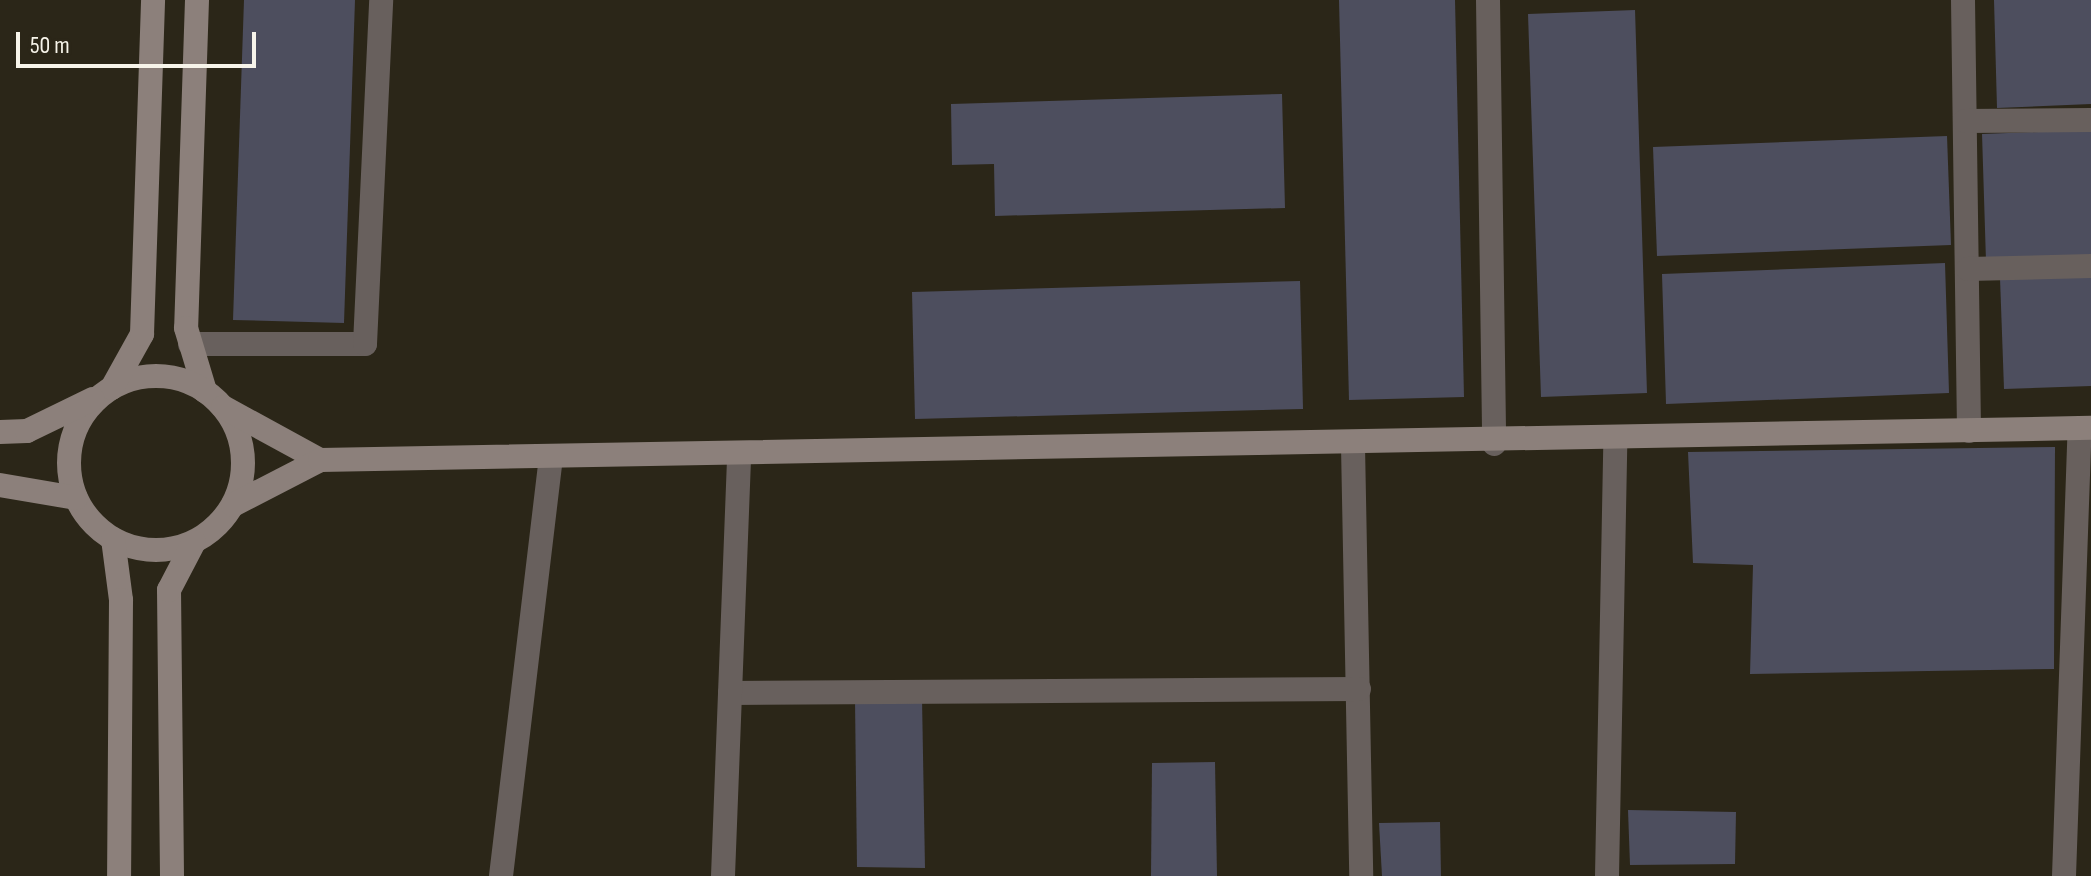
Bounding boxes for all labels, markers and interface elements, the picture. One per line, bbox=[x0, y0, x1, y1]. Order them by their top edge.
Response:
scale bar bbox=[20, 16, 260, 66]
text: 50 m bbox=[30, 31, 70, 60]

